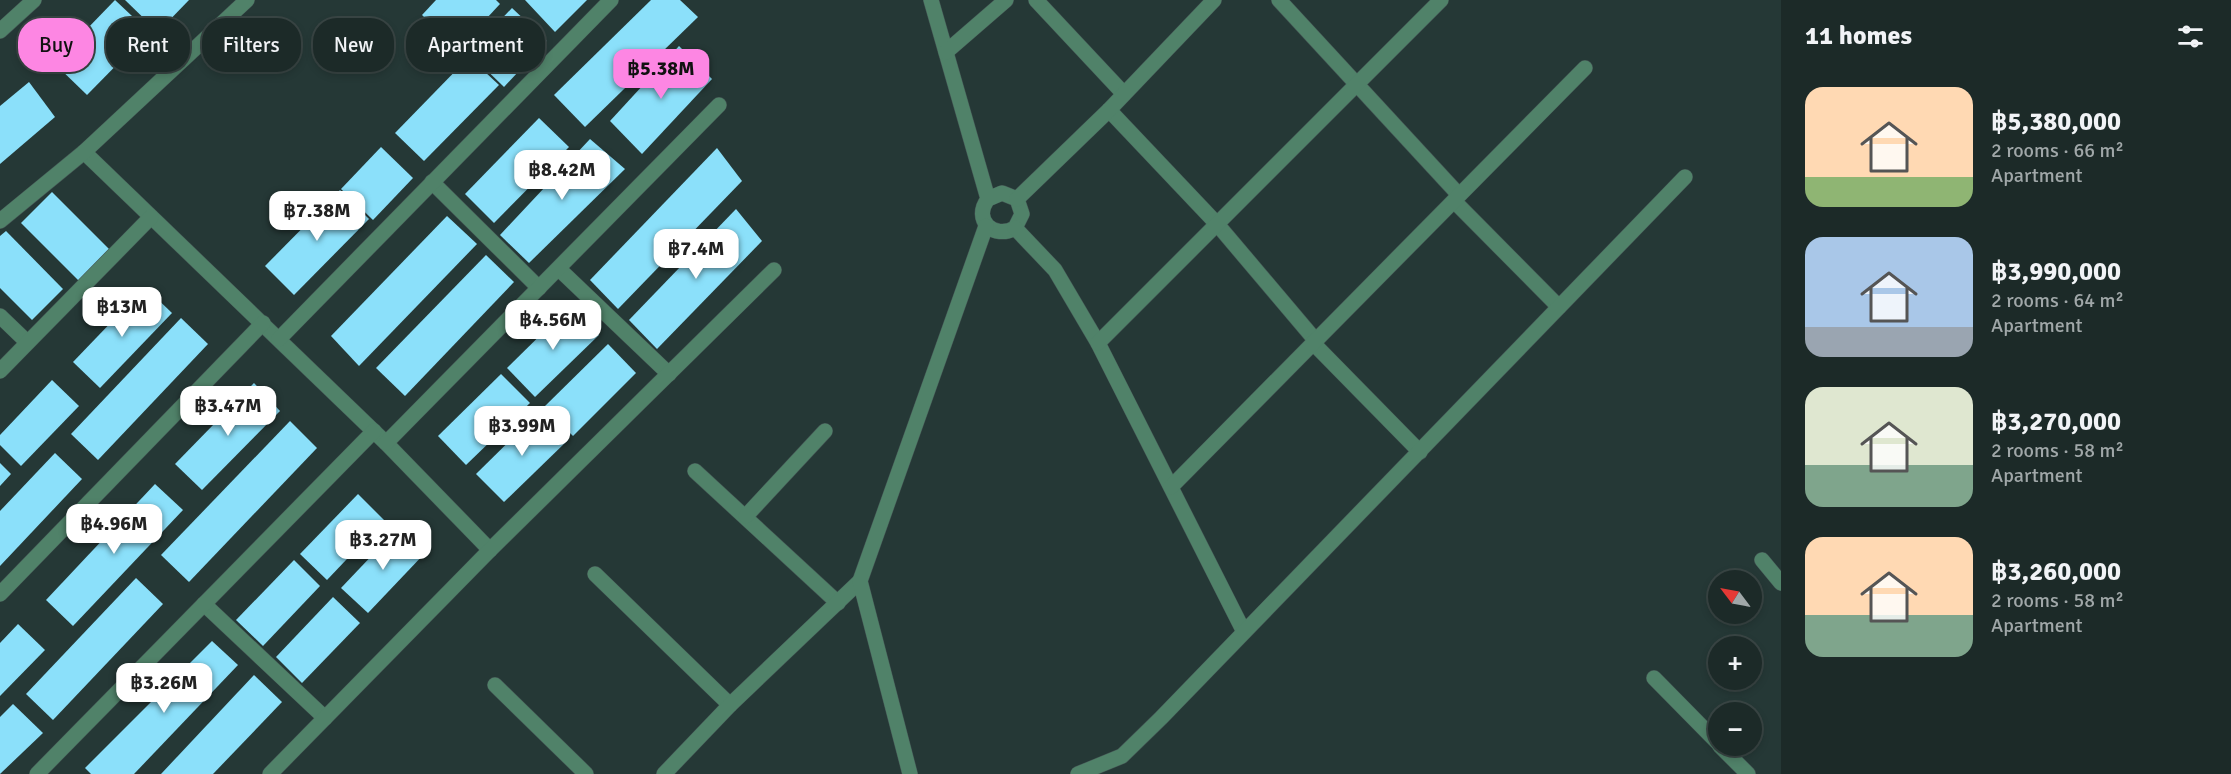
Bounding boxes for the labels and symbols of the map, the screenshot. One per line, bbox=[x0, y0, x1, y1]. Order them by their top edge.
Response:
pin: ฿5.38M bbox=[612, 49, 710, 100]
pin: ฿8.42M bbox=[513, 150, 611, 201]
pin: ฿7.38M bbox=[268, 191, 366, 242]
pin: ฿7.4M bbox=[654, 229, 738, 280]
pin: ฿13M bbox=[86, 287, 158, 338]
pin: ฿4.56M bbox=[504, 300, 602, 351]
pin: ฿3.47M bbox=[179, 386, 277, 437]
pin: ฿3.99M bbox=[473, 406, 571, 457]
pin: ฿4.96M bbox=[65, 504, 163, 555]
pin: ฿3.27M bbox=[334, 520, 432, 571]
north arrow bbox=[1708, 570, 1762, 624]
pin: ฿3.26M bbox=[115, 663, 213, 714]

